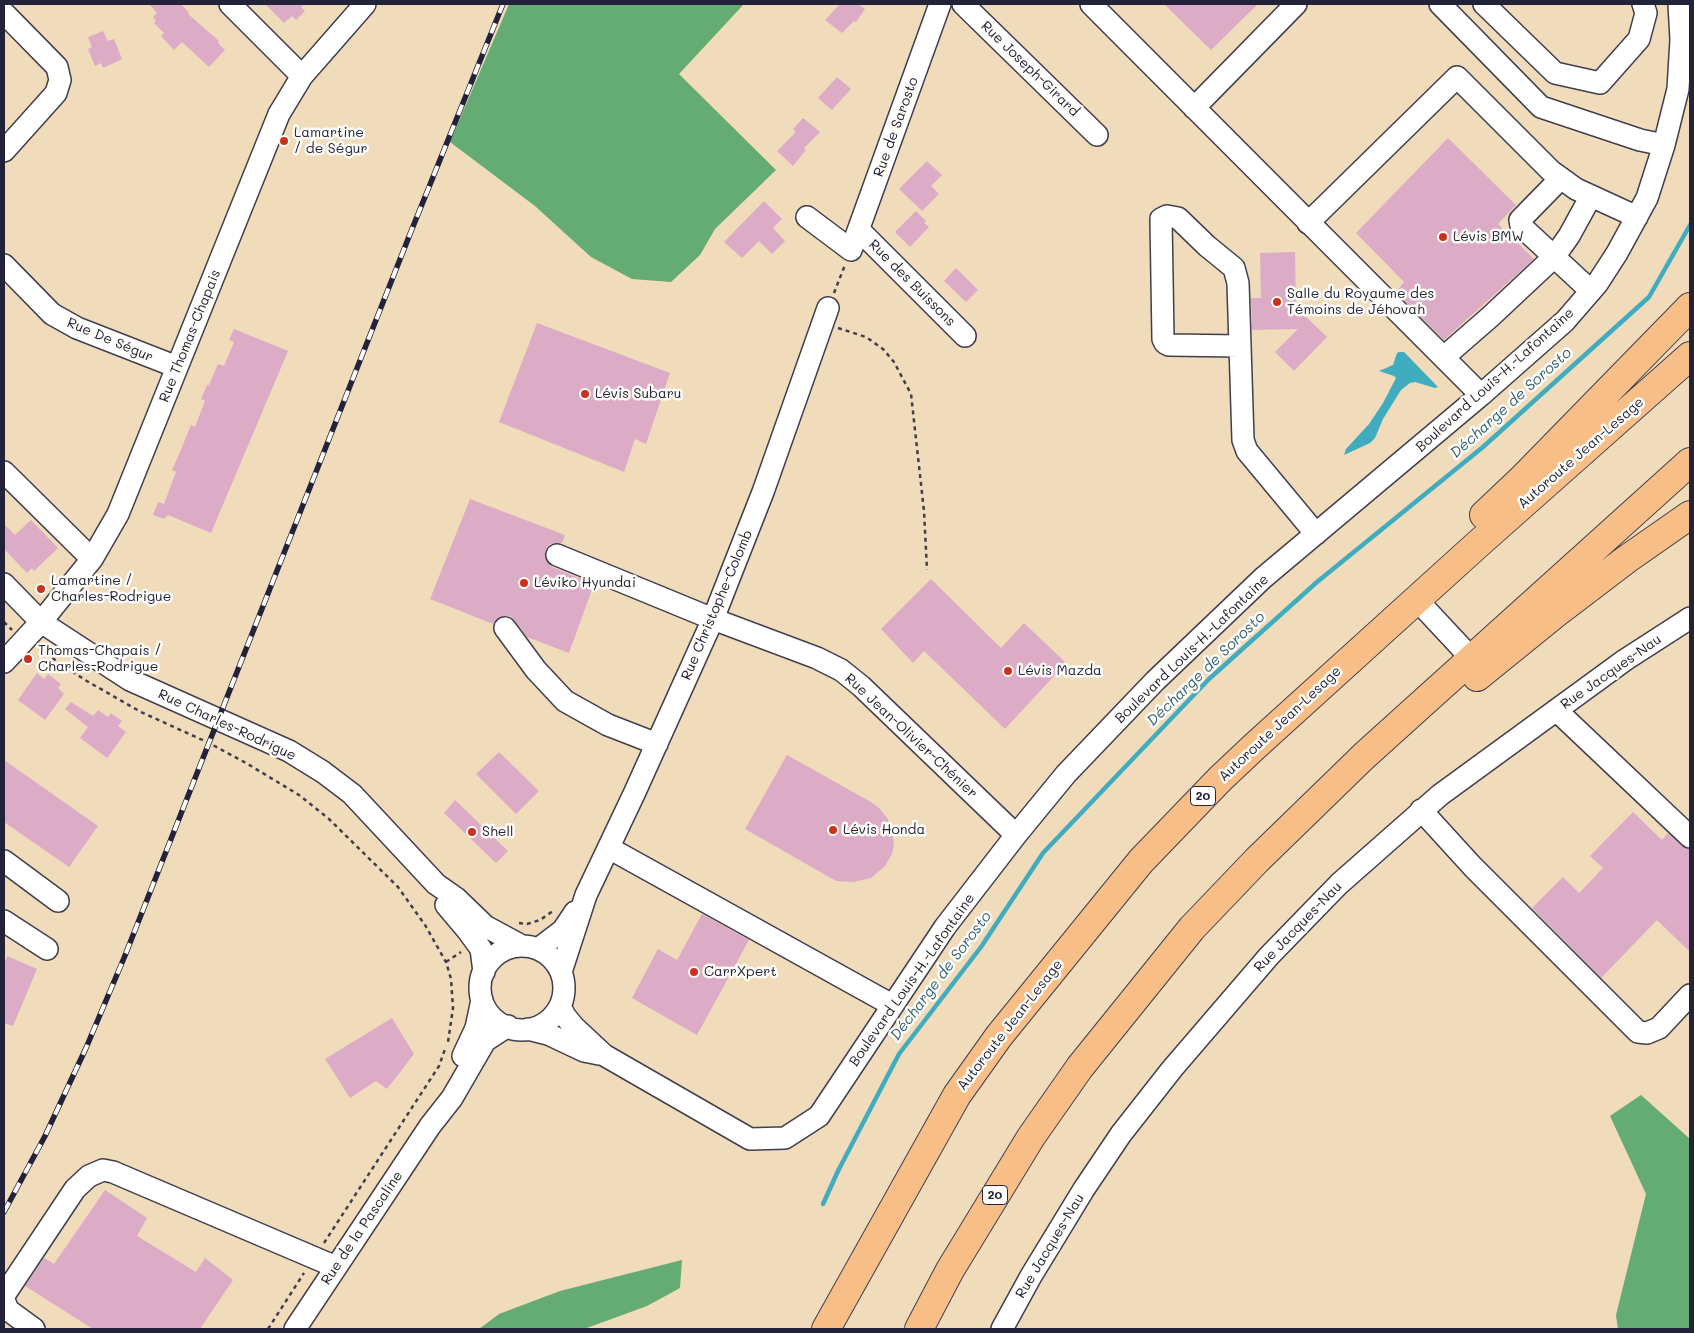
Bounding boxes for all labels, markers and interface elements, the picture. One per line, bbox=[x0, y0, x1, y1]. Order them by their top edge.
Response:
street label: Rue Joseph-Girard bbox=[977, 18, 1083, 120]
street label: Rue de Sarosto bbox=[870, 75, 922, 179]
place label: Lamartine / de Ségur bbox=[294, 125, 367, 158]
marker: Lamartine / de Ségur bbox=[278, 135, 290, 147]
place label: Lévis BMW bbox=[1453, 229, 1524, 245]
marker: Lévis BMW bbox=[1437, 231, 1449, 243]
street label: Rue des Buissons bbox=[865, 236, 959, 330]
street label: Rue Thomas-Chapais bbox=[156, 267, 224, 405]
place label: Salle du Royaume des Témoins de Jéhovah bbox=[1287, 286, 1434, 318]
marker: Salle du Royaume des Témoins de Jéhovah bbox=[1271, 296, 1283, 308]
street label: Boulevard Louis-H.-Lafontaine bbox=[1413, 305, 1577, 455]
street label: Rue De Ségur bbox=[64, 314, 156, 366]
water label: Décharge de Sorosto bbox=[1447, 344, 1575, 462]
place label: Lévis Subaru bbox=[595, 386, 681, 402]
marker: Lévis Subaru bbox=[579, 388, 591, 400]
street label: Autoroute Jean-Lesage bbox=[1515, 394, 1647, 512]
street label: Rue Christophe-Colomb bbox=[678, 527, 756, 683]
street label: Boulevard Louis-H.-Lafontaine bbox=[1112, 571, 1272, 727]
place label: Lamartine / Charles-Rodrigue bbox=[51, 573, 171, 606]
place label: Léviko Hyundai bbox=[534, 575, 636, 591]
marker: Léviko Hyundai bbox=[518, 577, 530, 589]
marker: Lamartine / Charles-Rodrigue bbox=[35, 583, 47, 595]
water label: Décharge de Sorosto bbox=[1143, 608, 1269, 730]
street label: Rue Jacques-Nau bbox=[1557, 631, 1665, 713]
place label: Thomas-Chapais / Charles-Rodrigue bbox=[38, 643, 161, 676]
marker: Thomas-Chapais / Charles-Rodrigue bbox=[22, 653, 34, 665]
place label: Lévis Mazda bbox=[1018, 663, 1102, 679]
street label: Autoroute Jean-Lesage bbox=[1215, 663, 1345, 785]
marker: Lévis Mazda bbox=[1002, 665, 1014, 677]
street label: Rue Jean-Olivier-Chénier bbox=[841, 670, 981, 802]
street label: Rue Charles-Rodrigue bbox=[155, 686, 299, 764]
road number: 20 bbox=[1190, 786, 1216, 806]
place label: Lévis Honda bbox=[843, 822, 925, 838]
place label: Shell bbox=[482, 824, 513, 840]
marker: Lévis Honda bbox=[827, 824, 839, 836]
marker: Shell bbox=[466, 826, 478, 838]
street label: Rue Jacques-Nau bbox=[1251, 878, 1345, 976]
street label: Boulevard Louis-H.-Lafontaine bbox=[846, 890, 978, 1070]
water label: Décharge de Sorosto bbox=[887, 908, 995, 1044]
street label: Autoroute Jean-Lesage bbox=[954, 956, 1066, 1094]
place label: CarrXpert bbox=[704, 964, 777, 980]
marker: CarrXpert bbox=[688, 966, 700, 978]
street label: Rue de la Pascaline bbox=[318, 1168, 406, 1288]
road number: 20 bbox=[982, 1186, 1008, 1204]
street label: Rue Jacques-Nau bbox=[1012, 1191, 1088, 1301]

